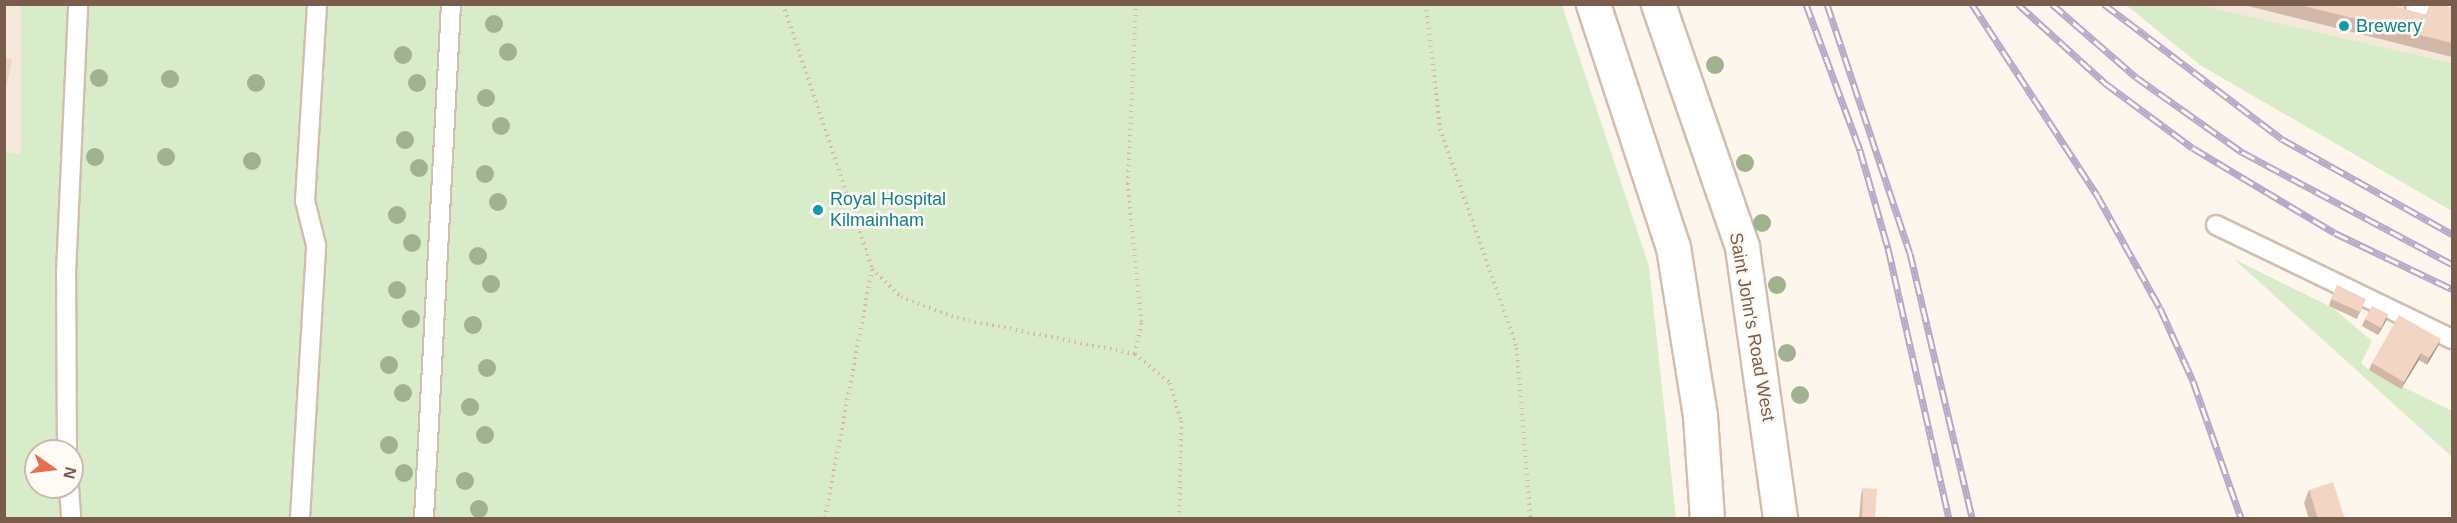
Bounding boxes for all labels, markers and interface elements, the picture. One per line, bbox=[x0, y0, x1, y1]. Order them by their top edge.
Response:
place label: Brewery bbox=[2356, 15, 2422, 37]
marker: Brewery bbox=[2337, 19, 2351, 33]
place label: Royal Hospital Kilmainham bbox=[830, 189, 946, 232]
marker: Royal Hospital Kilmainham bbox=[811, 203, 825, 217]
street label: Saint John's Road West bbox=[1725, 231, 1779, 423]
north arrow bbox=[24, 439, 84, 499]
text: N bbox=[60, 465, 80, 481]

